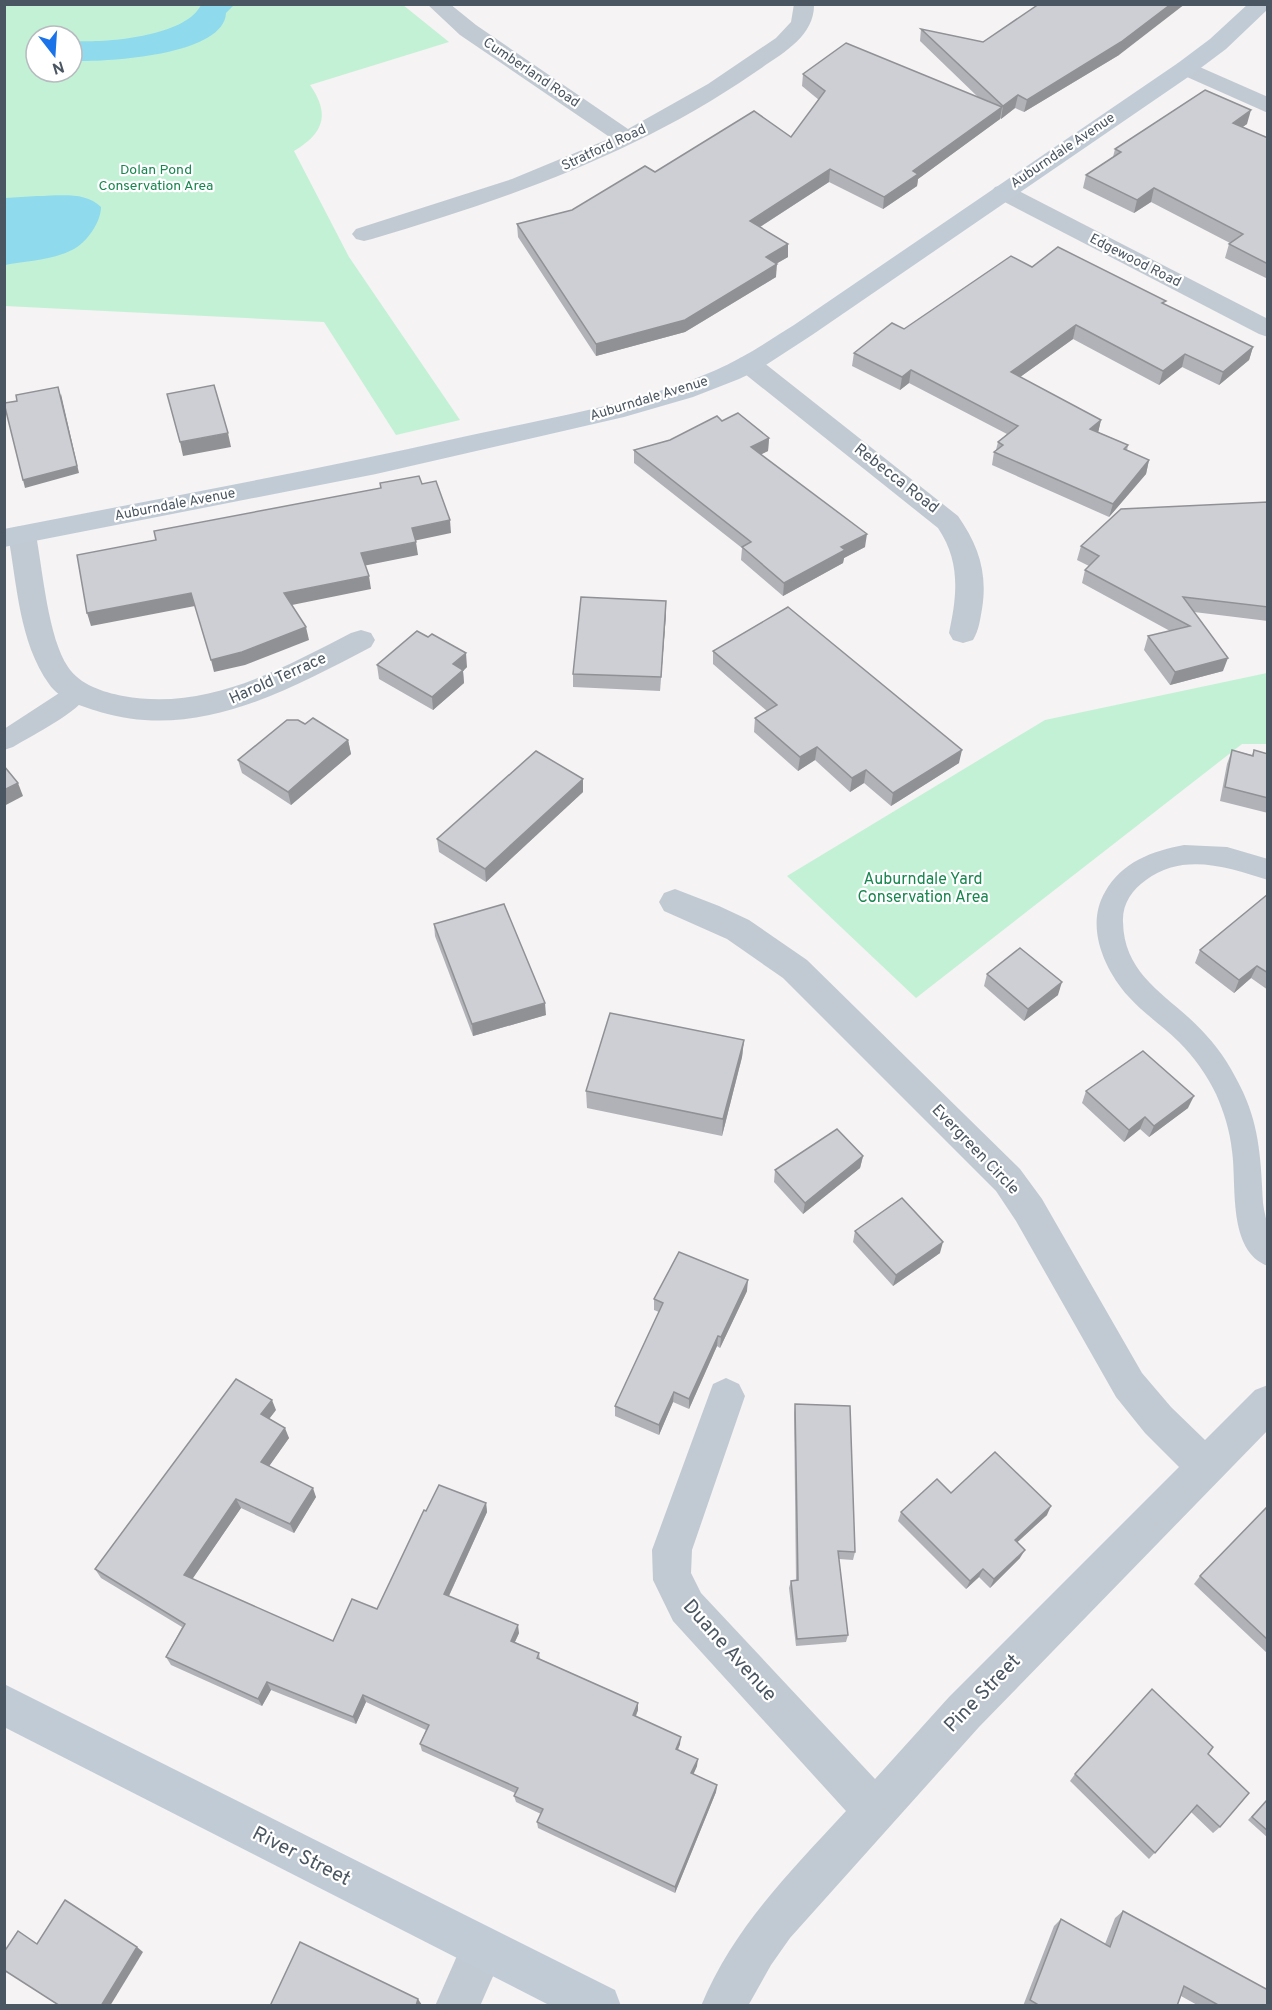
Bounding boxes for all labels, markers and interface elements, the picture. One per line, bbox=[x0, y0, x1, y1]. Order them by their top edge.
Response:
north arrow bbox=[24, 24, 84, 84]
street label: Cumberland Road bbox=[479, 34, 583, 112]
text: N bbox=[49, 55, 66, 78]
street label: Auburndale Avenue bbox=[1007, 110, 1119, 192]
street label: Stratford Road bbox=[559, 121, 649, 175]
park label: Dolan Pond Conservation Area bbox=[99, 162, 213, 195]
street label: Edgewood Road bbox=[1086, 231, 1184, 291]
street label: Auburndale Avenue bbox=[588, 373, 710, 425]
street label: Rebecca Road bbox=[850, 440, 942, 518]
street label: Auburndale Avenue bbox=[113, 485, 237, 525]
street label: Harold Terrace bbox=[226, 649, 330, 709]
park label: Auburndale Yard Conservation Area bbox=[857, 870, 989, 908]
street label: Evergreen Circle bbox=[927, 1101, 1023, 1199]
street label: Duane Avenue bbox=[676, 1594, 782, 1708]
street label: Pine Street bbox=[939, 1649, 1027, 1739]
street label: River Street bbox=[247, 1821, 355, 1893]

